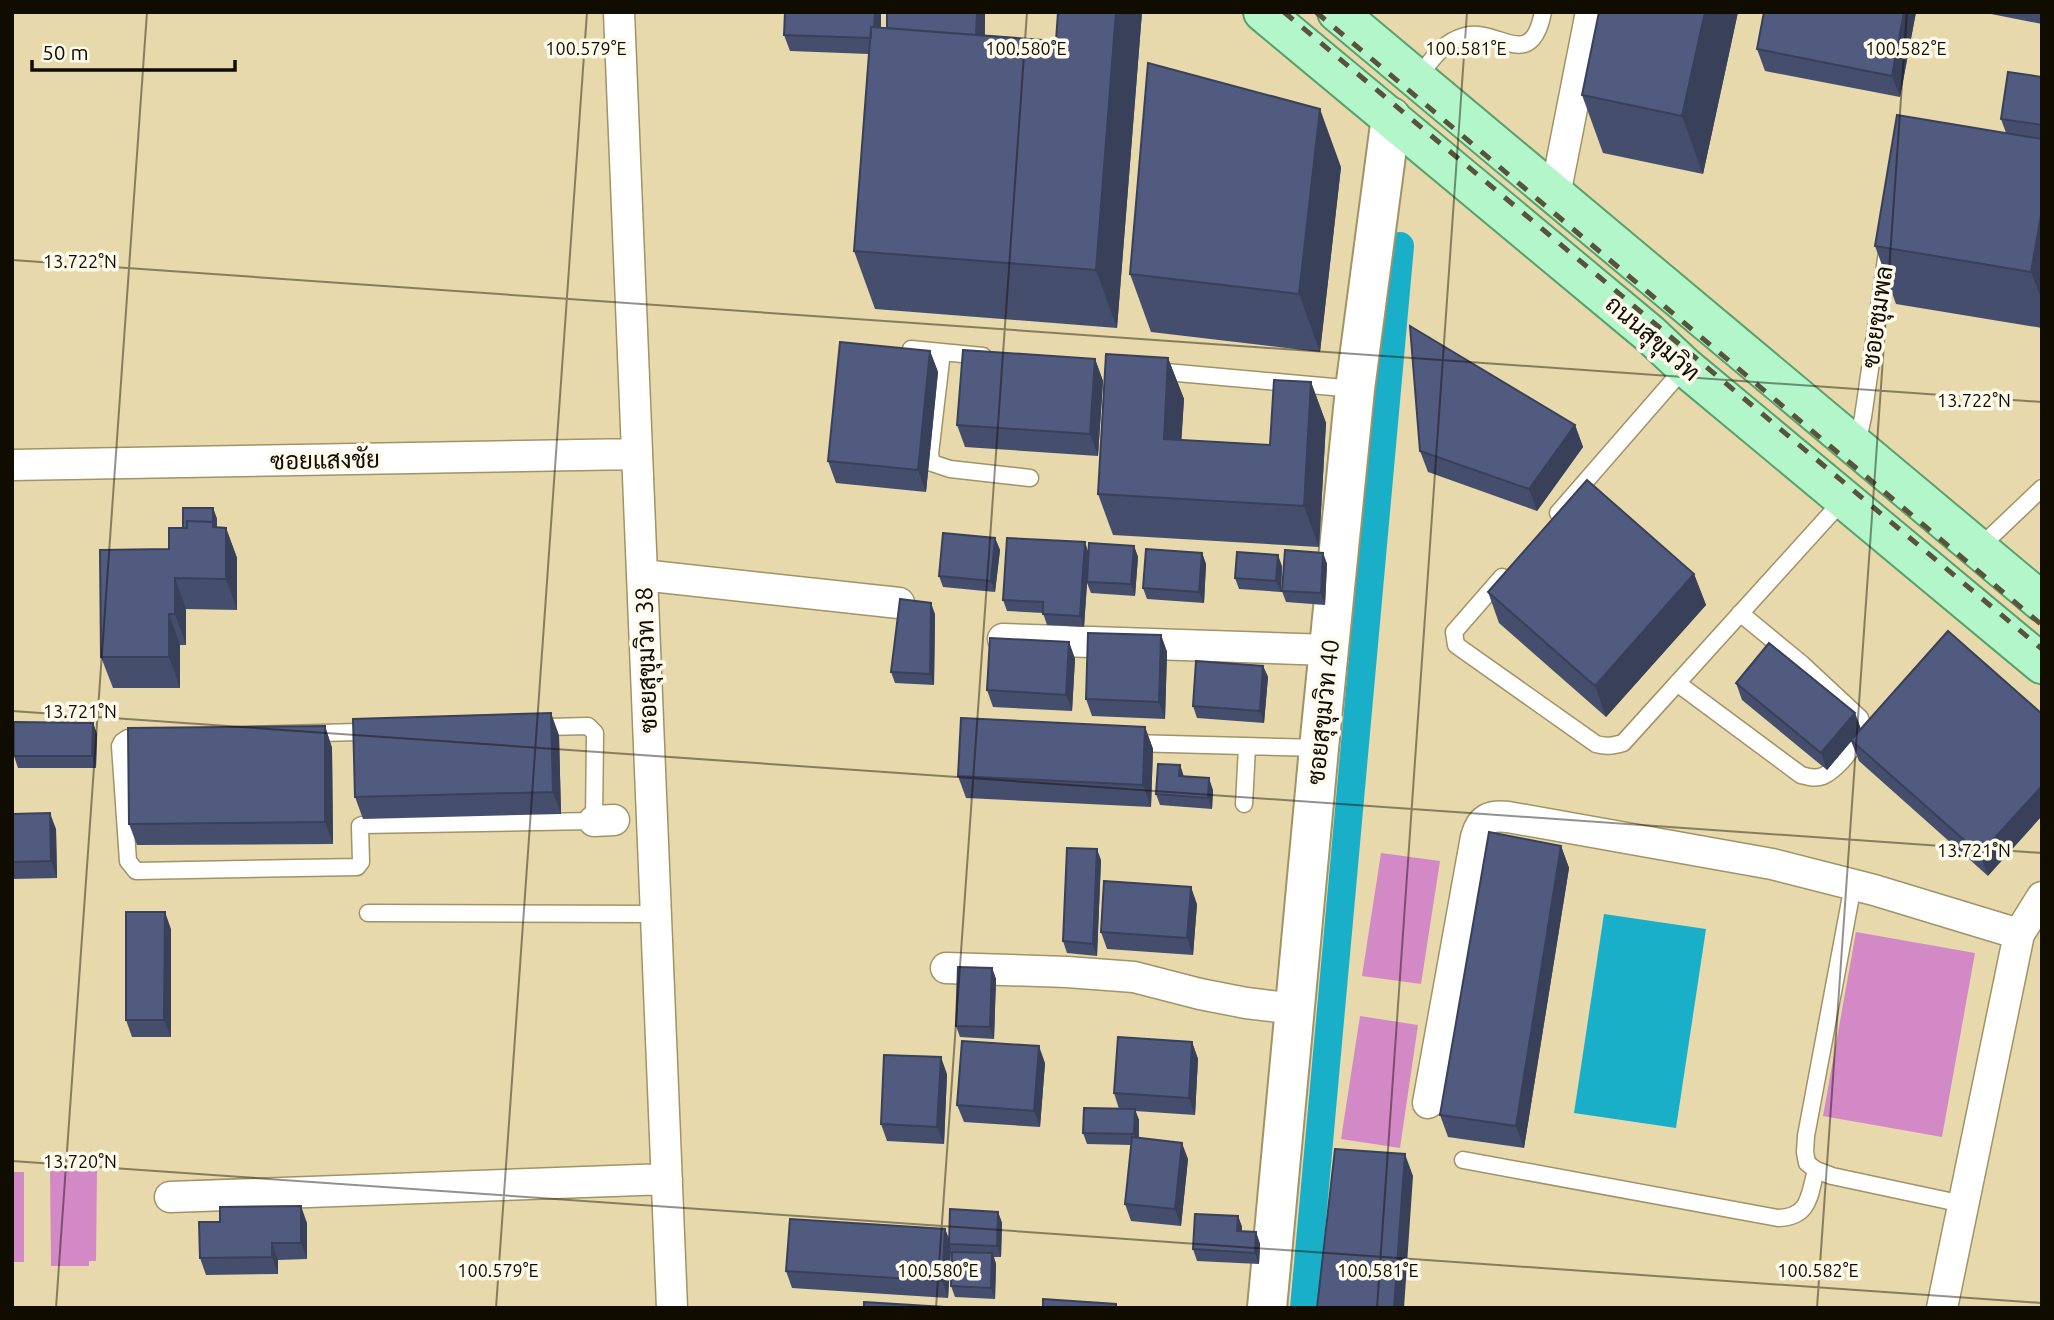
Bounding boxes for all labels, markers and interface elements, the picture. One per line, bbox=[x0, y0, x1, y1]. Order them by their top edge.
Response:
scale bar bbox=[32, 28, 234, 72]
text: 100.579°E bbox=[545, 38, 627, 58]
text: 100.580°E bbox=[985, 38, 1067, 58]
text: 100.581°E bbox=[1425, 38, 1507, 58]
text: 100.582°E bbox=[1865, 38, 1947, 58]
text: 50 m bbox=[42, 40, 89, 64]
text: 13.722°N bbox=[43, 251, 117, 271]
street label: ซอยชุมพล bbox=[1856, 264, 1901, 370]
street label: ถนนสุขุมวิท bbox=[1599, 290, 1705, 388]
text: 13.722°N bbox=[1937, 390, 2011, 410]
street label: ซอยแสงชัย bbox=[270, 446, 380, 474]
street label: ซอยสุขุมวิท 38 bbox=[630, 586, 665, 733]
street label: ซอยสุขุมวิท 40 bbox=[1302, 638, 1347, 786]
text: 13.721°N bbox=[43, 701, 117, 721]
text: 13.721°N bbox=[1937, 840, 2011, 860]
text: 13.720°N bbox=[43, 1151, 117, 1171]
text: 100.579°E bbox=[457, 1260, 539, 1280]
text: 100.580°E bbox=[897, 1260, 979, 1280]
text: 100.581°E bbox=[1337, 1260, 1419, 1280]
text: 100.582°E bbox=[1777, 1260, 1859, 1280]

